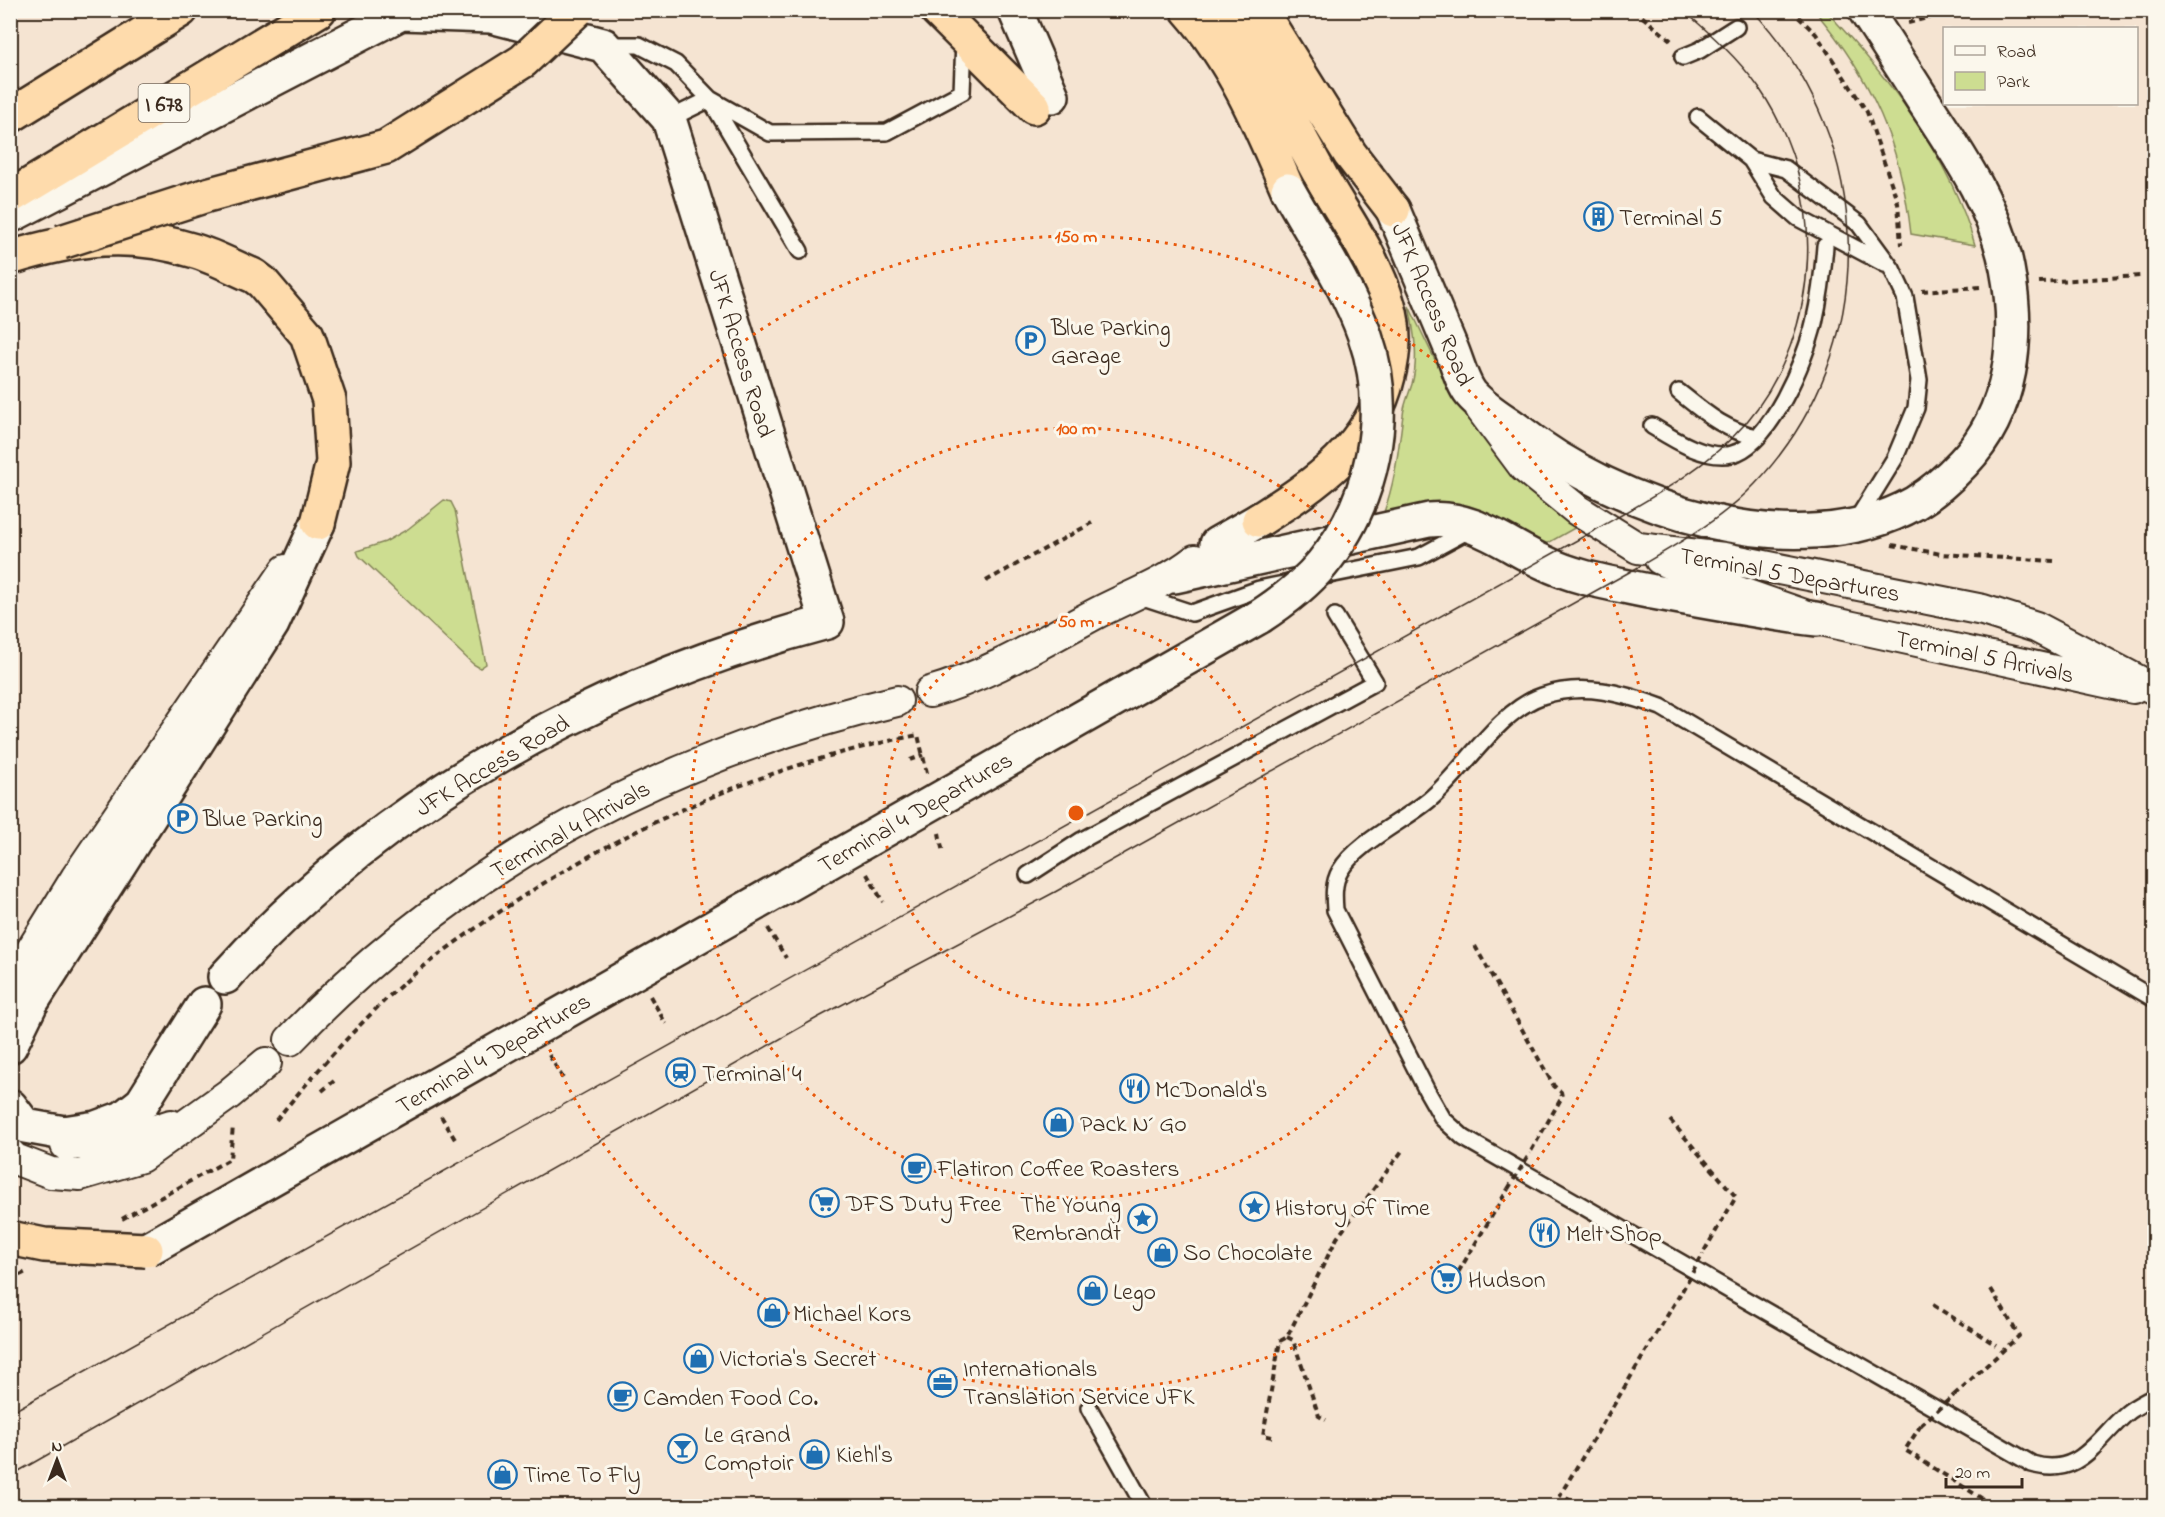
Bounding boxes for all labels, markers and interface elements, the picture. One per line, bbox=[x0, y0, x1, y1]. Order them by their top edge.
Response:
legend bbox=[1943, 27, 2138, 105]
text: Road bbox=[1997, 40, 2036, 66]
text: Park bbox=[1997, 70, 2030, 96]
road number: I 678 bbox=[138, 84, 190, 122]
building icon: Terminal 5 bbox=[1582, 201, 1614, 233]
place label: Terminal 5 bbox=[1619, 202, 1723, 237]
street label: JFK Access Road bbox=[1381, 218, 1481, 393]
text: 150 m bbox=[1055, 225, 1097, 251]
street label: JFK Access Road bbox=[697, 265, 782, 443]
place label: Blue Parking Garage bbox=[1050, 312, 1170, 375]
parking icon: Blue Parking Garage bbox=[1014, 325, 1046, 357]
text: 100 m bbox=[1056, 417, 1096, 443]
street label: Terminal 5 Departures bbox=[1677, 540, 1903, 613]
text: 50 m bbox=[1058, 610, 1094, 636]
street label: Terminal 5 Arrivals bbox=[1892, 622, 2077, 694]
street label: JFK Access Road bbox=[410, 707, 577, 827]
street label: Terminal 4 Departures bbox=[812, 744, 1020, 884]
street label: Terminal 4 Arrivals bbox=[485, 773, 658, 890]
parking icon: Blue Parking bbox=[166, 802, 198, 834]
place label: Blue Parking bbox=[202, 803, 322, 838]
centre of rings bbox=[1066, 803, 1086, 823]
street label: Terminal 4 Departures bbox=[390, 985, 598, 1125]
station icon: Terminal 4 bbox=[665, 1057, 697, 1089]
place label: Terminal 4 bbox=[702, 1058, 802, 1093]
restaurant icon: McDonald's bbox=[1118, 1073, 1150, 1105]
place label: McDonald's bbox=[1155, 1074, 1267, 1109]
shop icon: Pack N´ Go bbox=[1043, 1107, 1075, 1139]
place label: Pack N´ Go bbox=[1080, 1108, 1187, 1143]
cafe icon: Flatiron Coffee Roasters bbox=[900, 1152, 932, 1184]
place label: Flatiron Coffee Roasters bbox=[936, 1153, 1179, 1188]
supermarket icon: DFS Duty Free bbox=[809, 1187, 841, 1219]
place label: DFS Duty Free bbox=[845, 1188, 1002, 1224]
place label: The Young Rembrandt bbox=[1012, 1189, 1121, 1252]
place icon: History of Time bbox=[1238, 1191, 1270, 1223]
place label: History of Time bbox=[1275, 1192, 1430, 1228]
place icon: The Young Rembrandt bbox=[1126, 1202, 1158, 1234]
restaurant icon: Melt Shop bbox=[1529, 1217, 1561, 1249]
place label: Melt Shop bbox=[1566, 1218, 1662, 1253]
shop icon: So Chocolate bbox=[1146, 1236, 1178, 1268]
place label: So Chocolate bbox=[1183, 1237, 1312, 1272]
supermarket icon: Hudson bbox=[1431, 1263, 1463, 1295]
place label: Hudson bbox=[1468, 1264, 1546, 1299]
shop icon: Lego bbox=[1076, 1275, 1108, 1307]
place label: Lego bbox=[1113, 1276, 1156, 1311]
shop icon: Michael Kors bbox=[756, 1297, 788, 1329]
place label: Michael Kors bbox=[793, 1298, 911, 1333]
shop icon: Victoria's Secret bbox=[683, 1342, 715, 1374]
place label: Victoria's Secret bbox=[719, 1343, 877, 1378]
place label: Internationals Translation Service JFK bbox=[963, 1353, 1195, 1416]
office icon: Internationals Translation Service JFK bbox=[926, 1366, 958, 1398]
cafe icon: Camden Food Co. bbox=[606, 1381, 638, 1413]
place label: Camden Food Co. bbox=[643, 1382, 818, 1417]
place label: Le Grand Comptoir bbox=[704, 1419, 794, 1482]
north arrow bbox=[27, 1430, 87, 1490]
bar icon: Le Grand Comptoir bbox=[667, 1432, 699, 1464]
text: N bbox=[52, 1435, 63, 1459]
shop icon: Kiehl's bbox=[799, 1438, 831, 1470]
place label: Kiehl's bbox=[836, 1439, 893, 1474]
scale bar bbox=[1946, 1451, 2022, 1489]
shop icon: Time To Fly bbox=[486, 1458, 518, 1490]
place label: Time To Fly bbox=[523, 1459, 641, 1495]
text: 20 m bbox=[1955, 1461, 1990, 1487]

